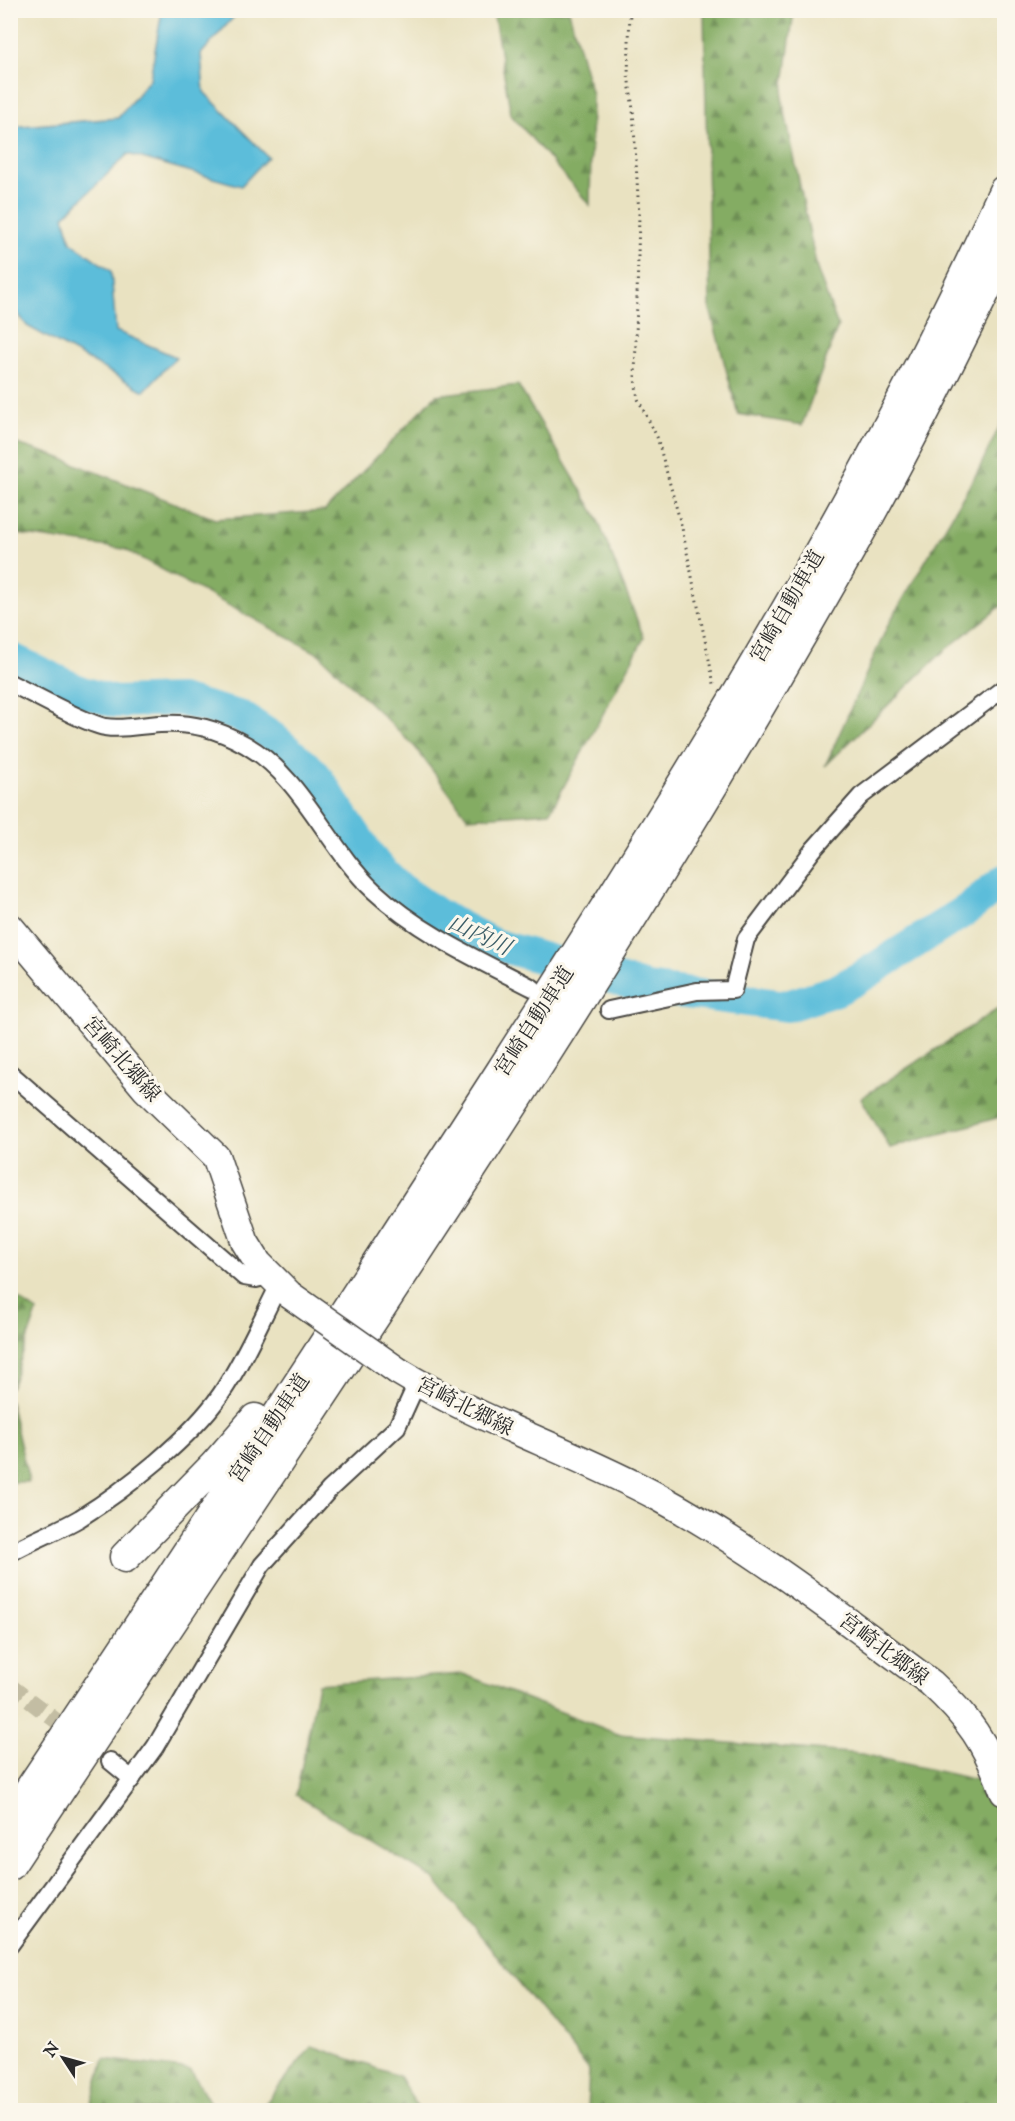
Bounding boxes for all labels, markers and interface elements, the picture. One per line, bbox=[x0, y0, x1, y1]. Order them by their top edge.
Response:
street label: 宮崎自動車道 bbox=[745, 545, 831, 668]
water label: 山内川 bbox=[443, 909, 517, 963]
street label: 宮崎自動車道 bbox=[490, 962, 581, 1082]
street label: 宮崎北郷線 bbox=[76, 1012, 165, 1108]
street label: 宮崎自動車道 bbox=[224, 1369, 317, 1489]
street label: 宮崎北郷線 bbox=[411, 1371, 517, 1443]
street label: 宮崎北郷線 bbox=[833, 1608, 933, 1693]
north arrow bbox=[33, 2028, 93, 2088]
text: N bbox=[40, 2039, 65, 2063]

